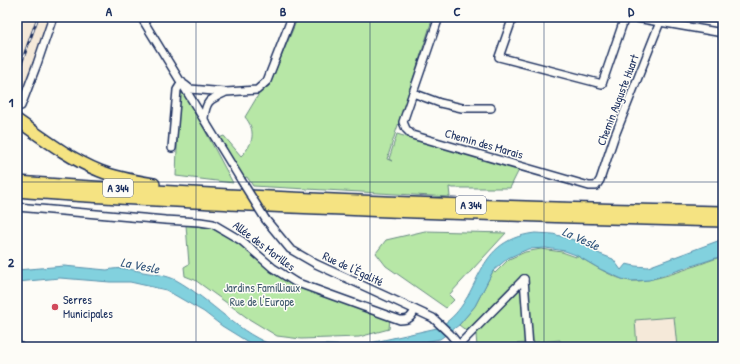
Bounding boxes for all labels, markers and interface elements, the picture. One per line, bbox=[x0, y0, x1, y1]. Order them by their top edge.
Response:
text: A bbox=[106, 2, 113, 20]
text: B bbox=[280, 2, 287, 20]
text: C bbox=[453, 2, 461, 20]
text: D bbox=[628, 2, 635, 20]
street label: Chemin Auguste Huart bbox=[592, 51, 643, 148]
text: 1 bbox=[9, 93, 14, 111]
street label: Chemin des Marais bbox=[443, 124, 526, 163]
road number: A 344 bbox=[103, 179, 133, 197]
road number: A 344 bbox=[456, 196, 486, 214]
street label: Allée des Morilles bbox=[230, 217, 299, 275]
water label: La Vesle bbox=[560, 222, 603, 254]
street label: Rue de l'Égalité bbox=[320, 247, 387, 290]
water label: La Vesle bbox=[119, 252, 162, 278]
text: 2 bbox=[8, 253, 15, 271]
park label: Jardins Familliaux Rue de l'Europe bbox=[224, 279, 300, 310]
place label: Serres Municipales bbox=[63, 291, 113, 322]
marker: Serres Municipales bbox=[50, 302, 60, 312]

